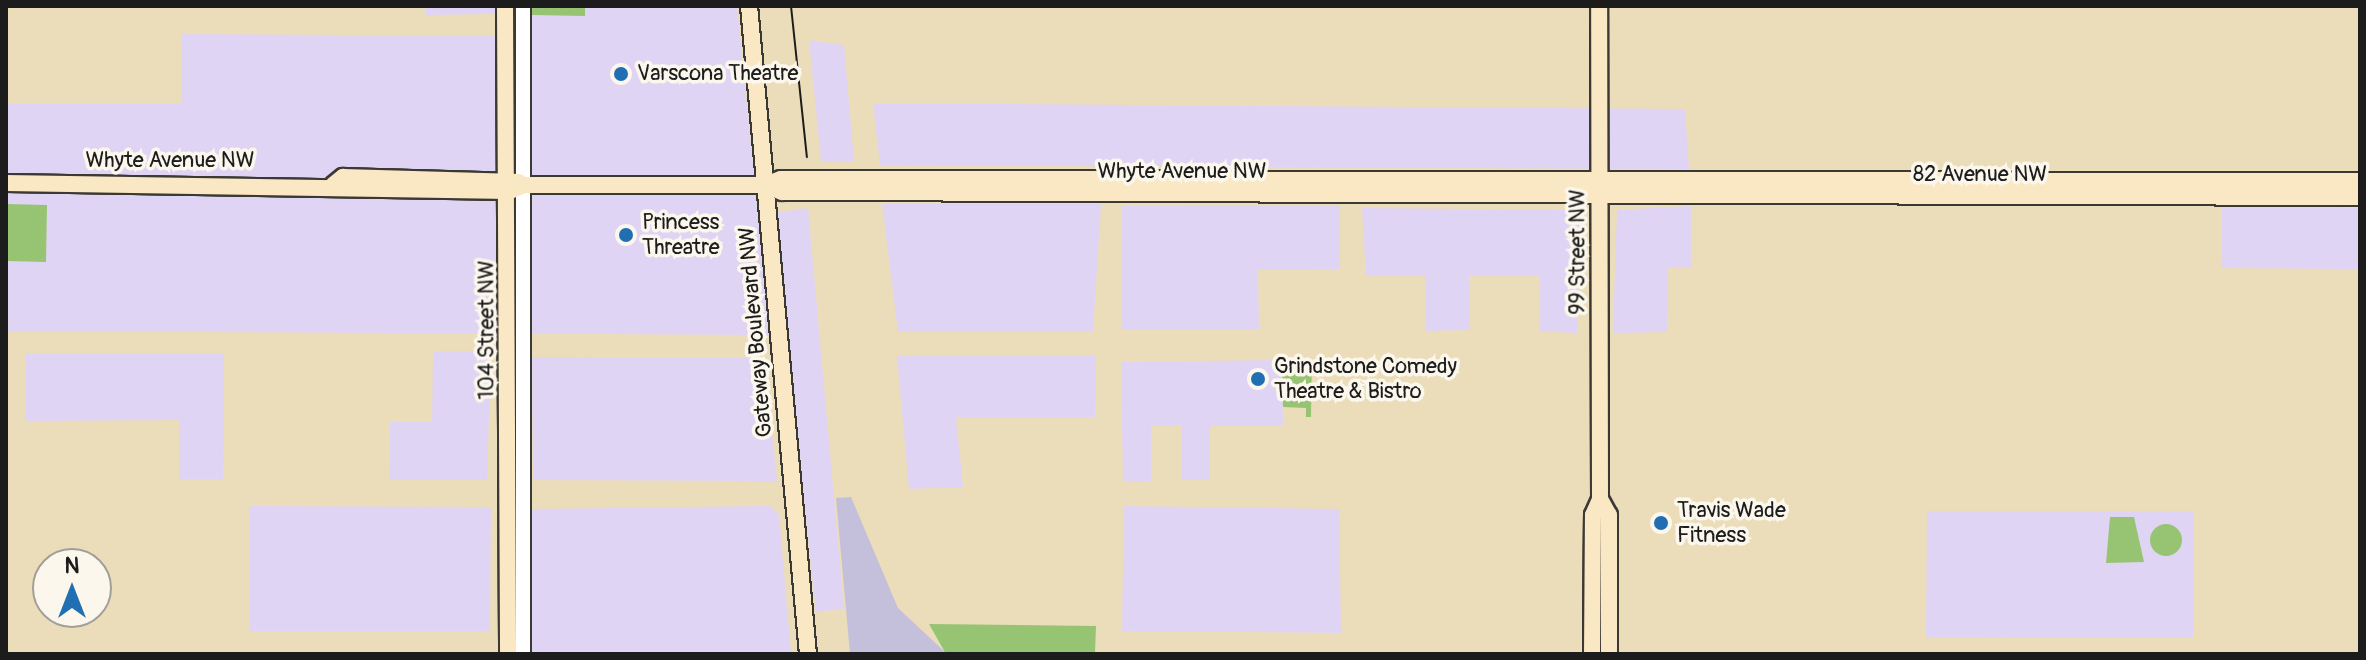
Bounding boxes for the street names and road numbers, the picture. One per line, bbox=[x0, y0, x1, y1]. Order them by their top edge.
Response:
street label: Whyte Avenue NW bbox=[85, 148, 255, 174]
street label: Whyte Avenue NW bbox=[1097, 159, 1267, 185]
street label: 82 Avenue NW bbox=[1913, 162, 2047, 188]
street label: 99 Street NW bbox=[1565, 189, 1591, 315]
street label: Gateway Boulevard NW bbox=[734, 226, 778, 438]
street label: 104 Street NW bbox=[474, 260, 500, 400]

